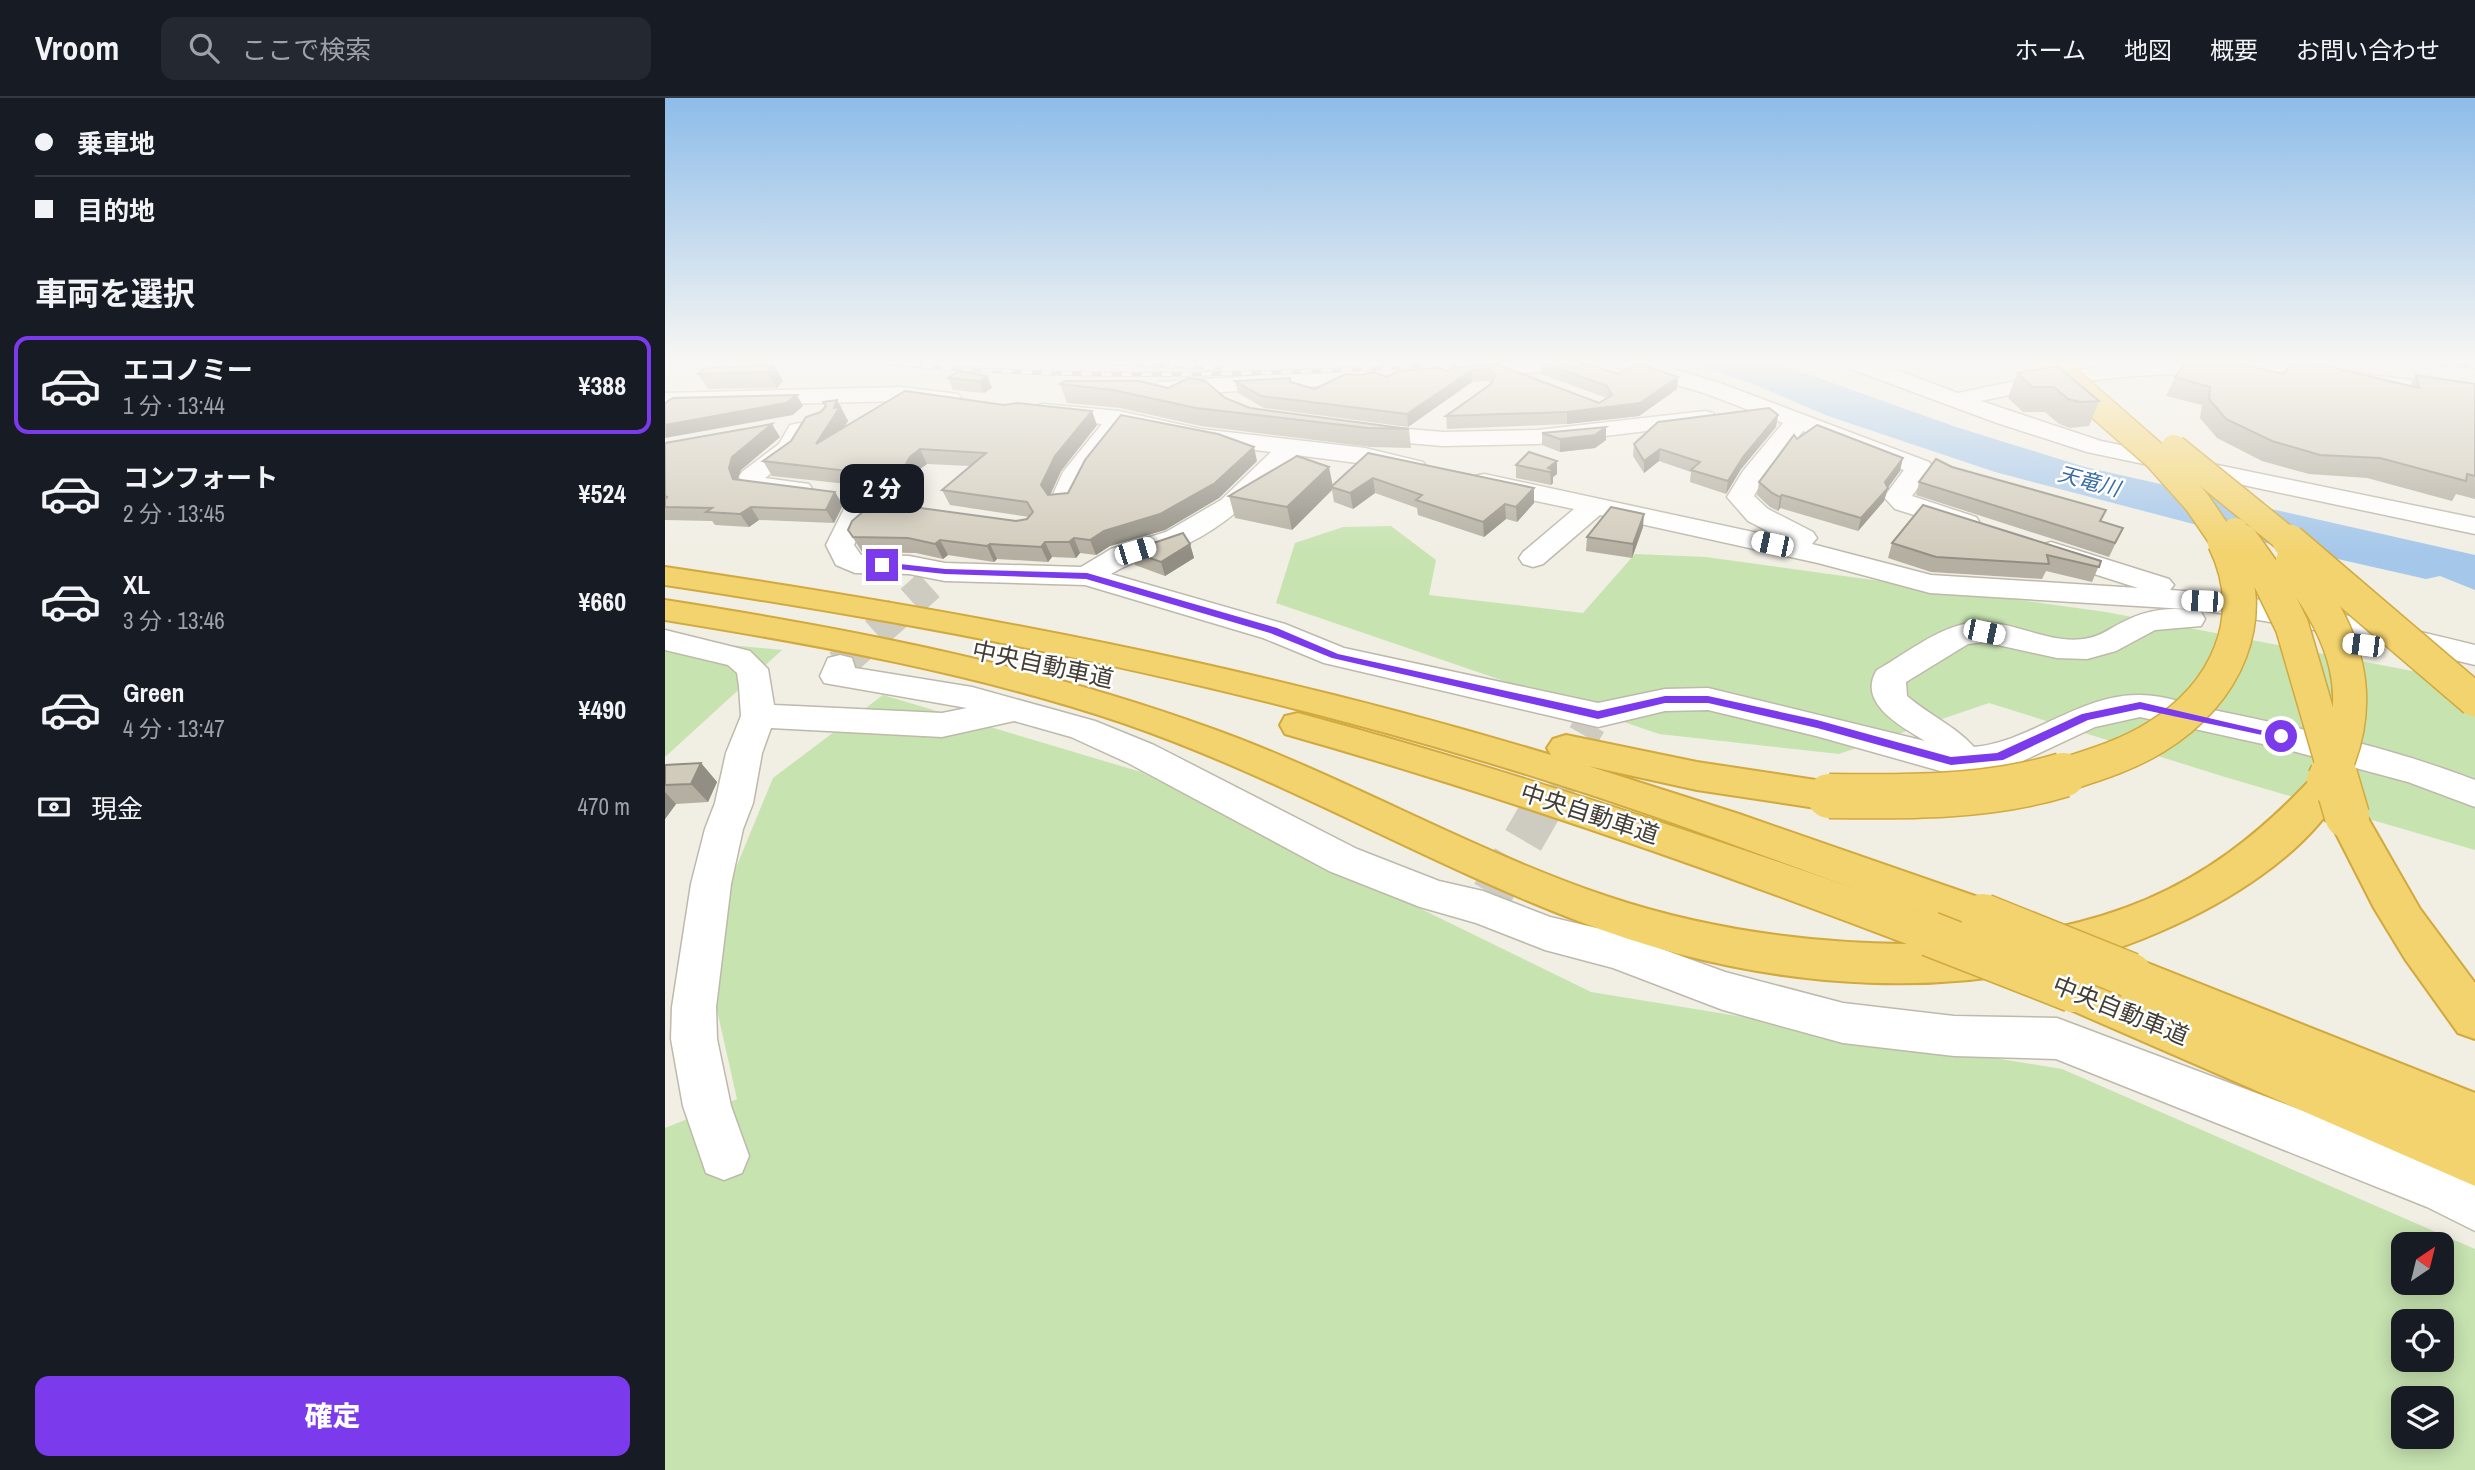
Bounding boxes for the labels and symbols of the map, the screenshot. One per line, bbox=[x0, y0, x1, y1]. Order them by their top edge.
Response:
water label: 天竜川 bbox=[2055, 459, 2125, 504]
callout: 2 分 bbox=[840, 463, 924, 512]
car bbox=[1750, 529, 1795, 559]
car bbox=[1112, 535, 1159, 567]
route end bbox=[866, 549, 898, 581]
car bbox=[2181, 590, 2224, 612]
car bbox=[1962, 617, 2007, 647]
car bbox=[2341, 632, 2386, 658]
street label: 中央自動車道 bbox=[969, 633, 1117, 695]
route start bbox=[2265, 720, 2297, 752]
street label: 中央自動車道 bbox=[1517, 776, 1663, 850]
street label: 中央自動車道 bbox=[2048, 968, 2194, 1052]
north arrow bbox=[2391, 1232, 2453, 1295]

